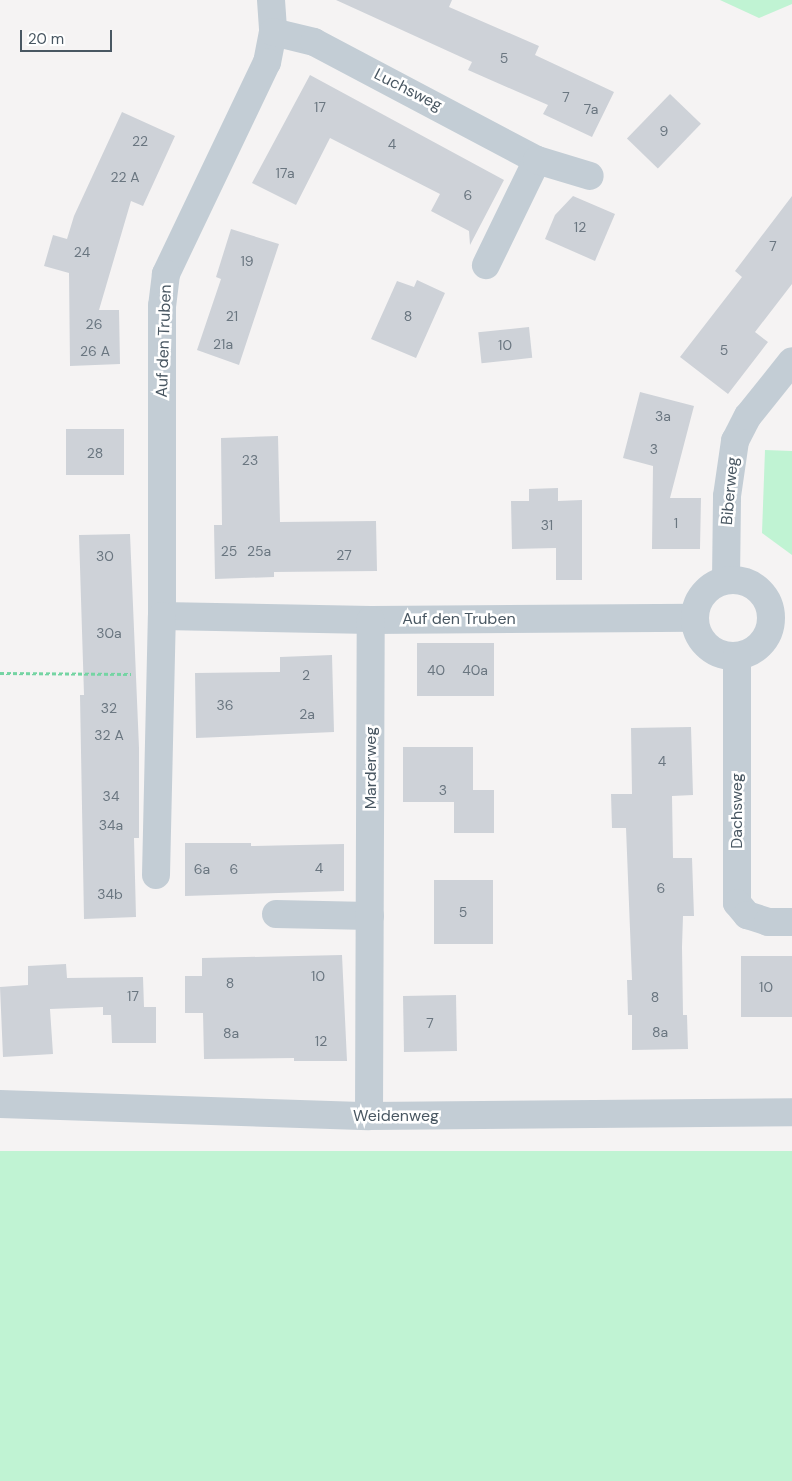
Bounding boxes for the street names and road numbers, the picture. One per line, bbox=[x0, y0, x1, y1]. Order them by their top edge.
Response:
street label: Luchsweg bbox=[371, 65, 445, 115]
street label: Auf den Truben bbox=[152, 284, 176, 398]
street label: Biberweg bbox=[717, 456, 743, 526]
street label: Auf den Truben bbox=[402, 609, 516, 629]
street label: Marderweg bbox=[361, 727, 381, 809]
street label: Dachsweg bbox=[727, 773, 747, 849]
street label: Weidenweg bbox=[353, 1106, 439, 1126]

